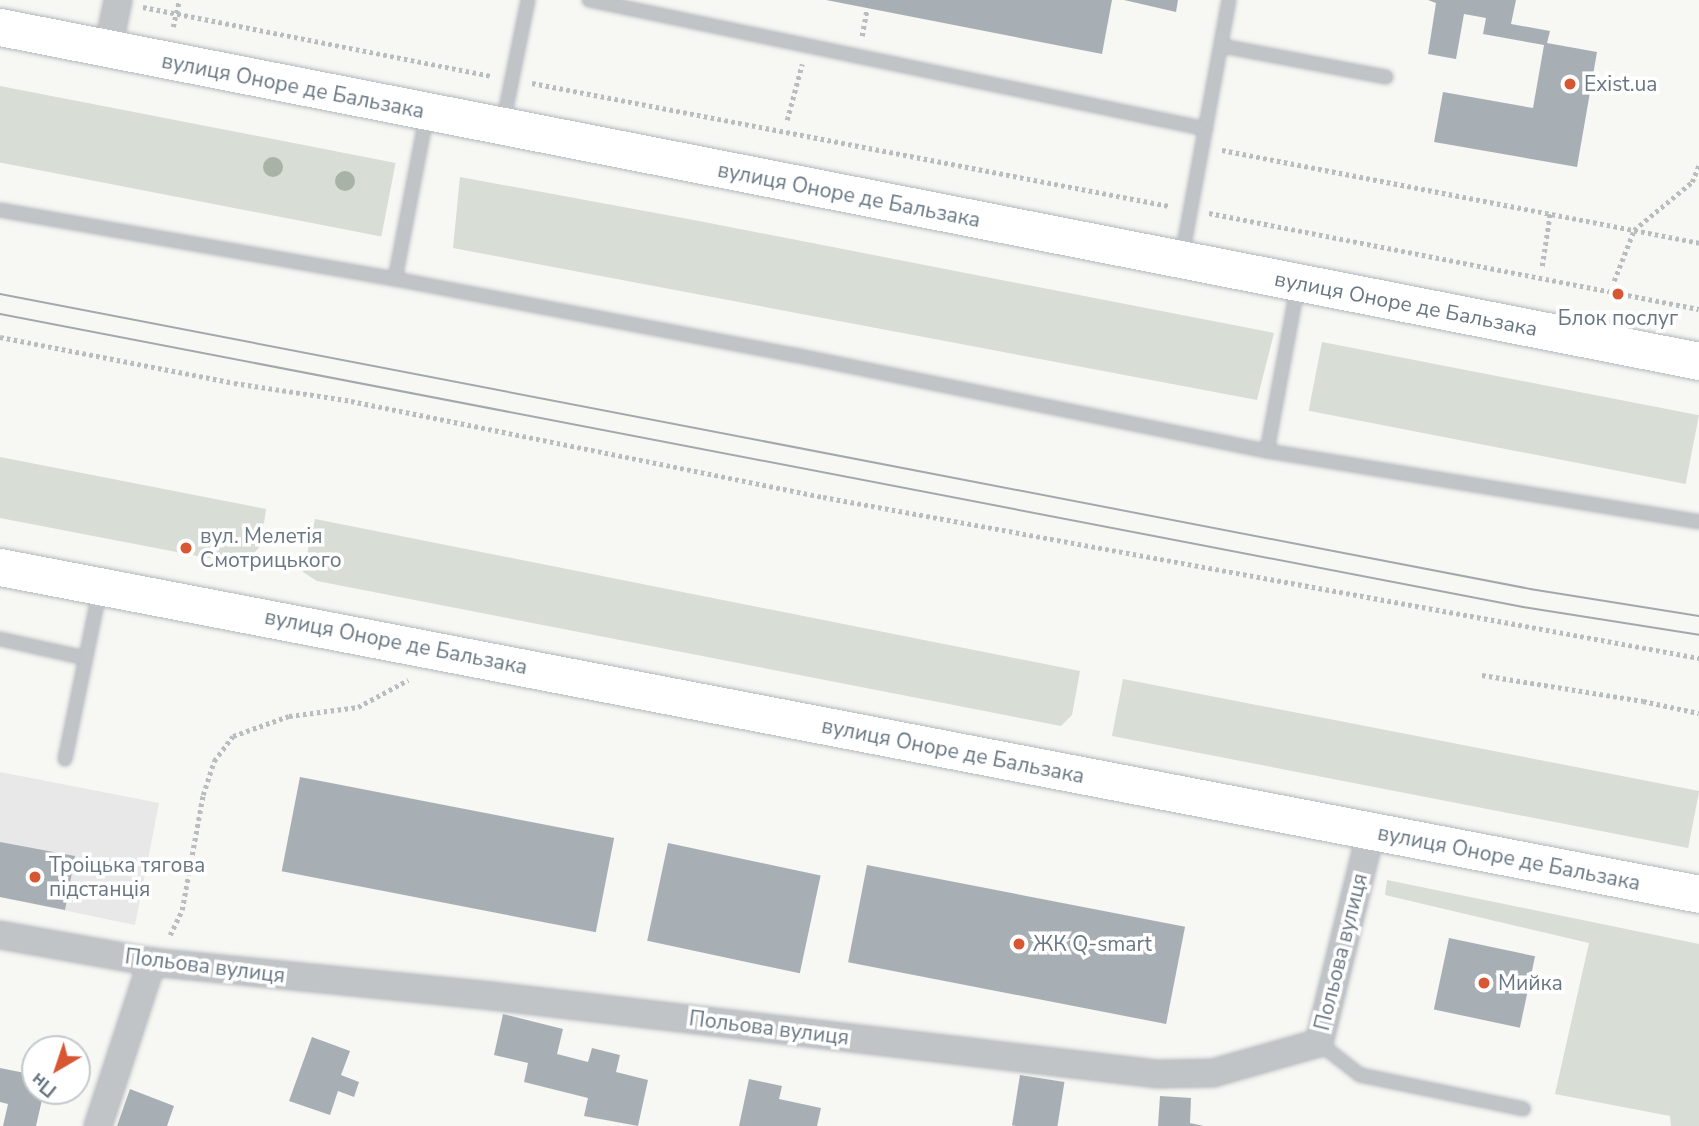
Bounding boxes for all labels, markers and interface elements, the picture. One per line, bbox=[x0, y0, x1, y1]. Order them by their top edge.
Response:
street label: вулиця Оноре де Бальзака bbox=[160, 48, 426, 124]
place label: Exist.ua bbox=[1584, 71, 1657, 97]
marker: Exist.ua bbox=[1562, 76, 1578, 92]
street label: вулиця Оноре де Бальзака bbox=[716, 157, 982, 233]
street label: вулиця Оноре де Бальзака bbox=[1273, 266, 1539, 342]
marker: Блок послуг bbox=[1610, 286, 1626, 302]
place label: Блок послуг bbox=[1558, 305, 1678, 331]
place label: вул. Мелетія Смотрицького bbox=[200, 523, 342, 573]
marker: вул. Мелетія Смотрицького bbox=[178, 540, 194, 556]
street label: вулиця Оноре де Бальзака bbox=[263, 604, 529, 680]
street label: вулиця Оноре де Бальзака bbox=[820, 713, 1086, 789]
street label: вулиця Оноре де Бальзака bbox=[1376, 820, 1642, 896]
place label: Троiцька тягова пiдстанцiя bbox=[49, 852, 205, 902]
marker: Троiцька тягова пiдстанцiя bbox=[27, 869, 43, 885]
street label: Польова вулиця bbox=[1309, 871, 1373, 1033]
place label: ЖК Q-smart bbox=[1033, 931, 1152, 957]
marker: ЖК Q-smart bbox=[1011, 936, 1027, 952]
street label: Польова вулиця bbox=[124, 944, 286, 988]
place label: Мийка bbox=[1498, 970, 1563, 996]
marker: Мийка bbox=[1476, 975, 1492, 991]
street label: Польова вулиця bbox=[688, 1006, 850, 1050]
north arrow bbox=[21, 1035, 91, 1105]
text: Пн bbox=[26, 1066, 62, 1103]

